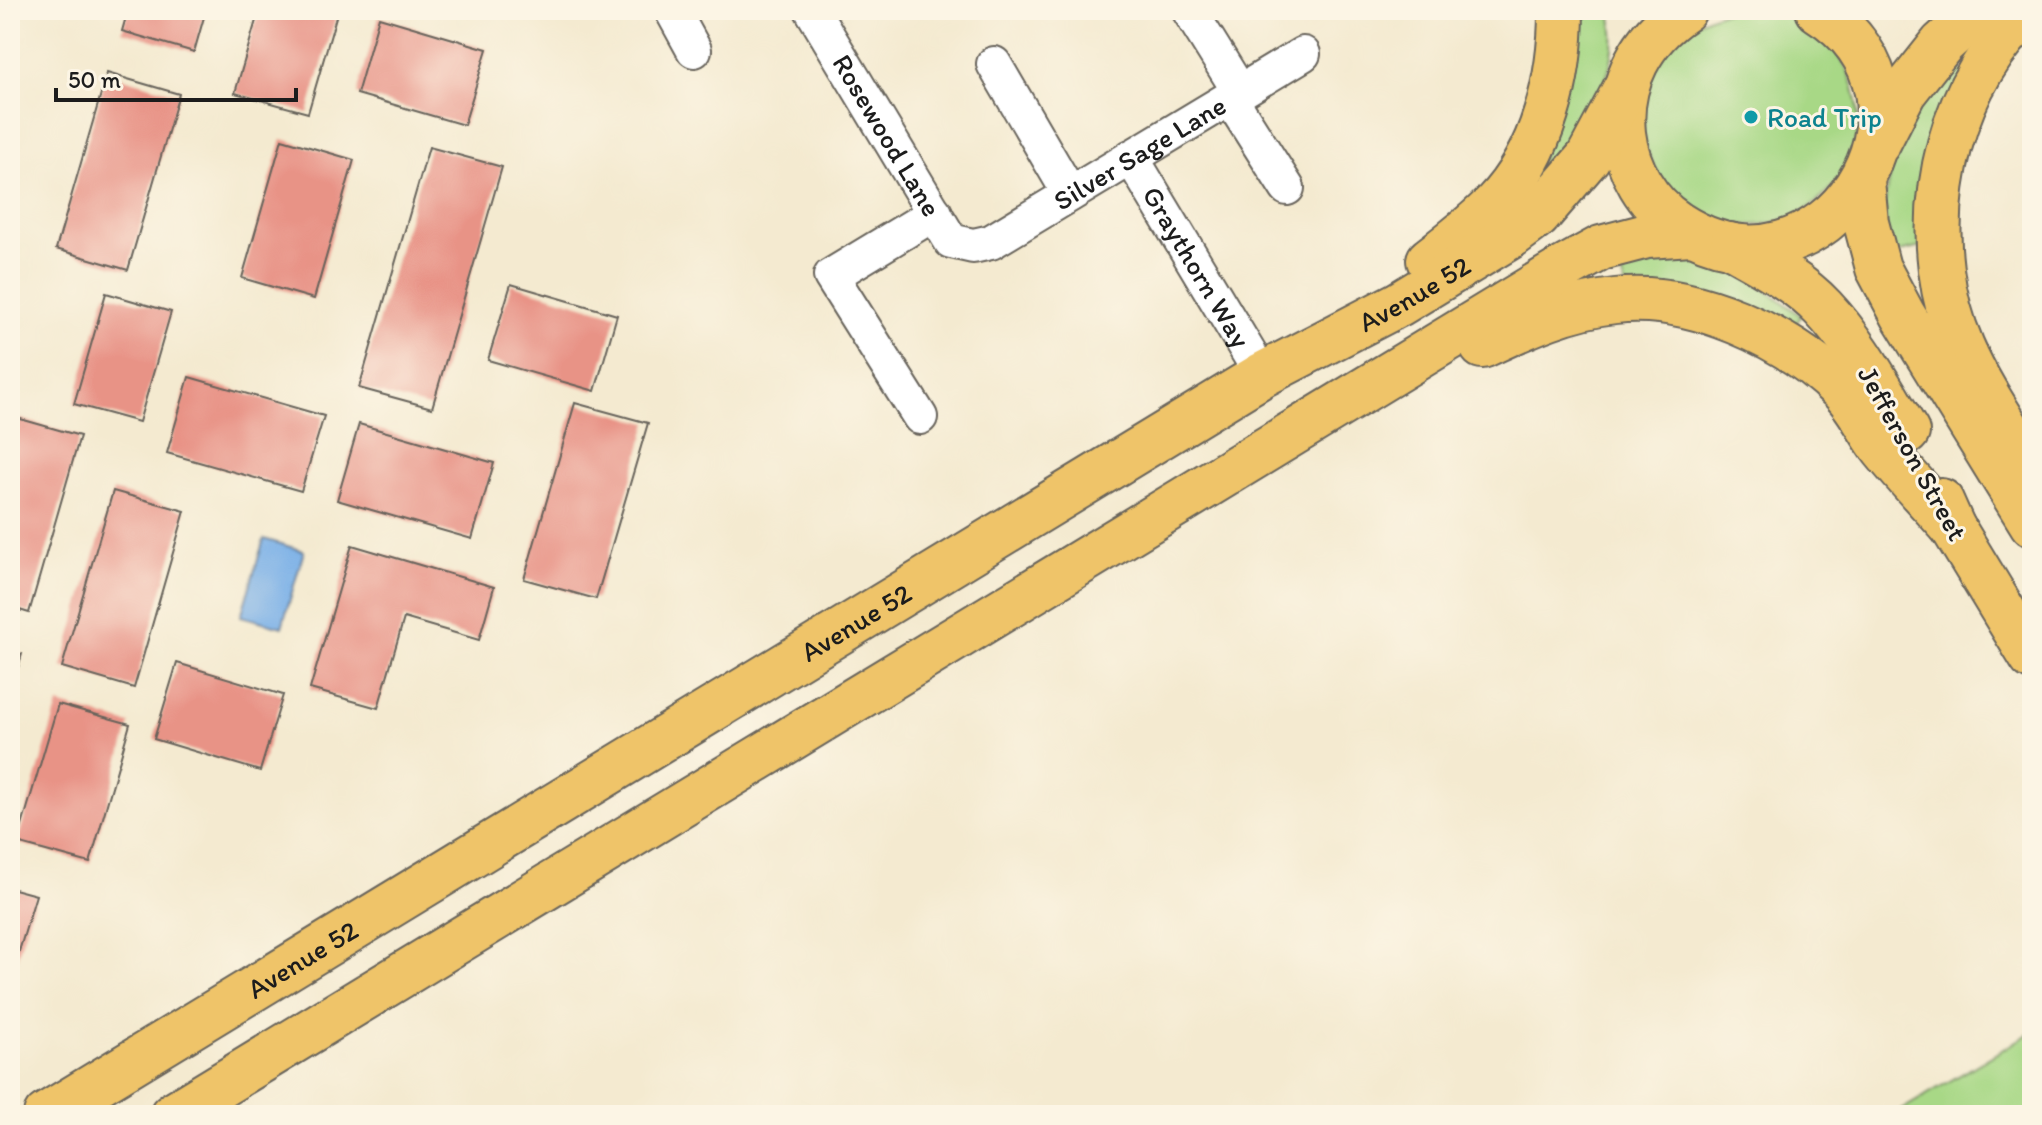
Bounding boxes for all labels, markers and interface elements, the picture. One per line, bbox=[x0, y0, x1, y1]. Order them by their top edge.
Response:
street label: Rosewood Lane bbox=[825, 48, 949, 222]
scale bar bbox=[56, 52, 296, 102]
text: 50 m bbox=[68, 65, 121, 94]
street label: Silver Sage Lane bbox=[1047, 88, 1232, 217]
place label: Road Trip bbox=[1767, 100, 1882, 134]
marker: Road Trip bbox=[1742, 108, 1760, 126]
street label: Graythorn Way bbox=[1135, 180, 1258, 354]
street label: Avenue 52 bbox=[1353, 248, 1476, 339]
street label: Jefferson Street bbox=[1851, 360, 1975, 546]
street label: Avenue 52 bbox=[794, 575, 918, 669]
street label: Avenue 52 bbox=[241, 912, 364, 1006]

